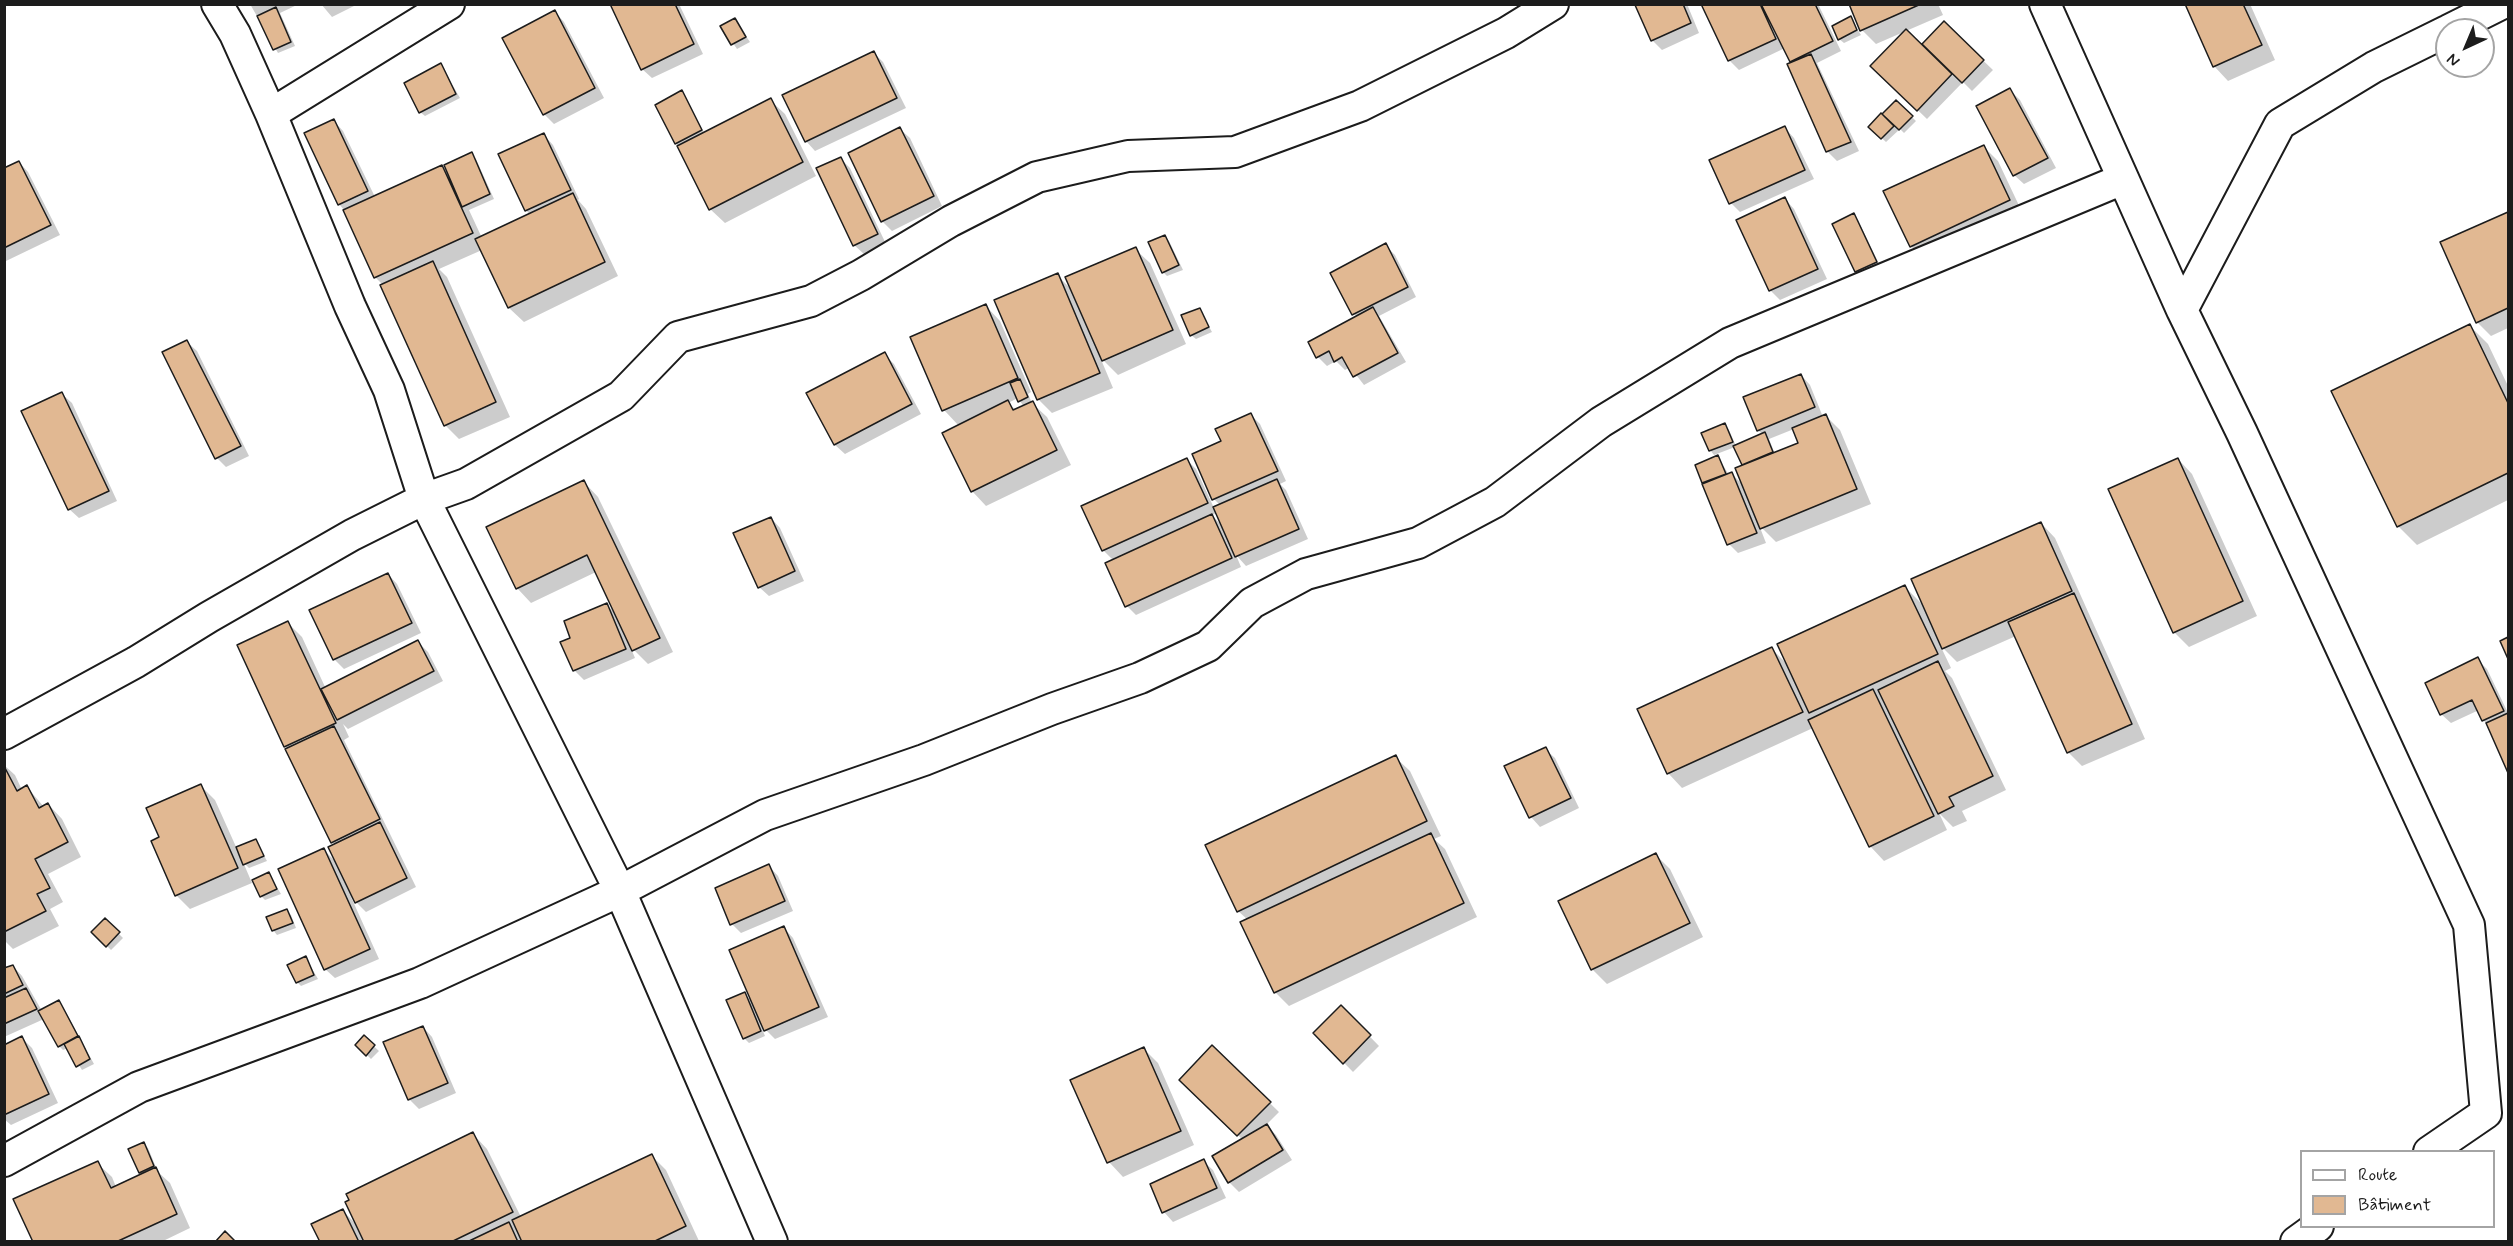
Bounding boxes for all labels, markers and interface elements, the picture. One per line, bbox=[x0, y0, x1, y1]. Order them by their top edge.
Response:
north arrow bbox=[2435, 18, 2495, 78]
text: N bbox=[2442, 49, 2465, 71]
legend bbox=[2300, 1150, 2495, 1228]
text: Route bbox=[2358, 1163, 2397, 1187]
text: Bâtiment bbox=[2358, 1193, 2431, 1217]

